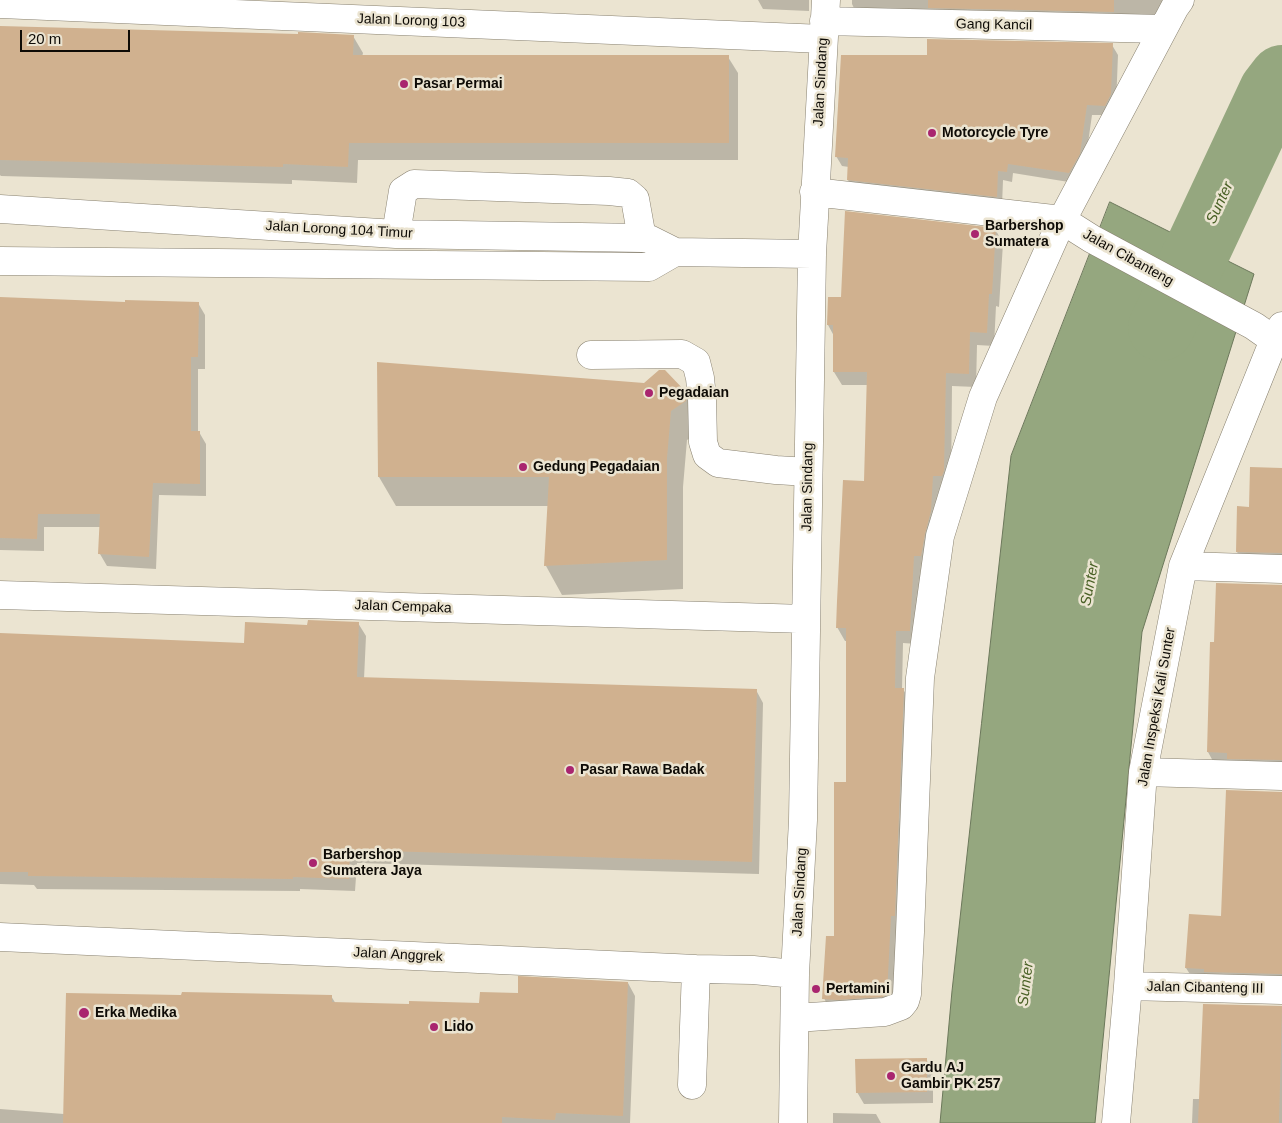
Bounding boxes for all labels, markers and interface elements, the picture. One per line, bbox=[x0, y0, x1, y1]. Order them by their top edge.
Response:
street label: Jalan Lorong 103 bbox=[357, 11, 465, 31]
street label: Gang Kancil bbox=[956, 16, 1032, 34]
scale bar bbox=[22, 20, 132, 52]
text: 20 m bbox=[28, 30, 61, 47]
street label: Jalan Sindang bbox=[810, 37, 832, 127]
place label: Pasar Permai bbox=[414, 76, 503, 92]
marker: Pasar Permai bbox=[398, 78, 410, 90]
place label: Motorcycle Tyre bbox=[942, 125, 1048, 141]
marker: Motorcycle Tyre bbox=[926, 127, 938, 139]
water label: Sunter bbox=[1203, 179, 1237, 227]
street label: Jalan Lorong 104 Timur bbox=[265, 218, 413, 242]
place label: Barbershop Sumatera bbox=[985, 218, 1064, 250]
street label: Jalan Cibanteng bbox=[1080, 226, 1176, 290]
marker: Barbershop Sumatera bbox=[969, 228, 981, 240]
place label: Pegadaian bbox=[659, 385, 729, 401]
marker: Pegadaian bbox=[643, 387, 655, 399]
street label: Jalan Sindang bbox=[799, 442, 817, 532]
place label: Gedung Pegadaian bbox=[533, 459, 660, 475]
marker: Gedung Pegadaian bbox=[517, 461, 529, 473]
water label: Sunter bbox=[1077, 561, 1103, 607]
street label: Jalan Cempaka bbox=[354, 597, 452, 617]
street label: Jalan Inspeksi Kali Sunter bbox=[1135, 626, 1179, 788]
place label: Pasar Rawa Badak bbox=[580, 762, 705, 778]
marker: Pasar Rawa Badak bbox=[564, 764, 576, 776]
place label: Barbershop Sumatera Jaya bbox=[323, 847, 422, 880]
street label: Jalan Sindang bbox=[789, 847, 811, 937]
marker: Barbershop Sumatera Jaya bbox=[307, 857, 319, 869]
street label: Jalan Anggrek bbox=[353, 944, 443, 966]
water label: Sunter bbox=[1014, 961, 1038, 1007]
street label: Jalan Cibanteng III bbox=[1146, 979, 1264, 997]
place label: Pertamini bbox=[826, 981, 890, 997]
marker: Pertamini bbox=[810, 983, 822, 995]
place label: Erka Medika bbox=[95, 1005, 177, 1021]
marker: Erka Medika bbox=[77, 1006, 91, 1020]
place label: Lido bbox=[444, 1019, 474, 1035]
marker: Lido bbox=[428, 1021, 440, 1033]
place label: Gardu AJ Gambir PK 257 bbox=[901, 1060, 1001, 1092]
marker: Gardu AJ Gambir PK 257 bbox=[885, 1070, 897, 1082]

